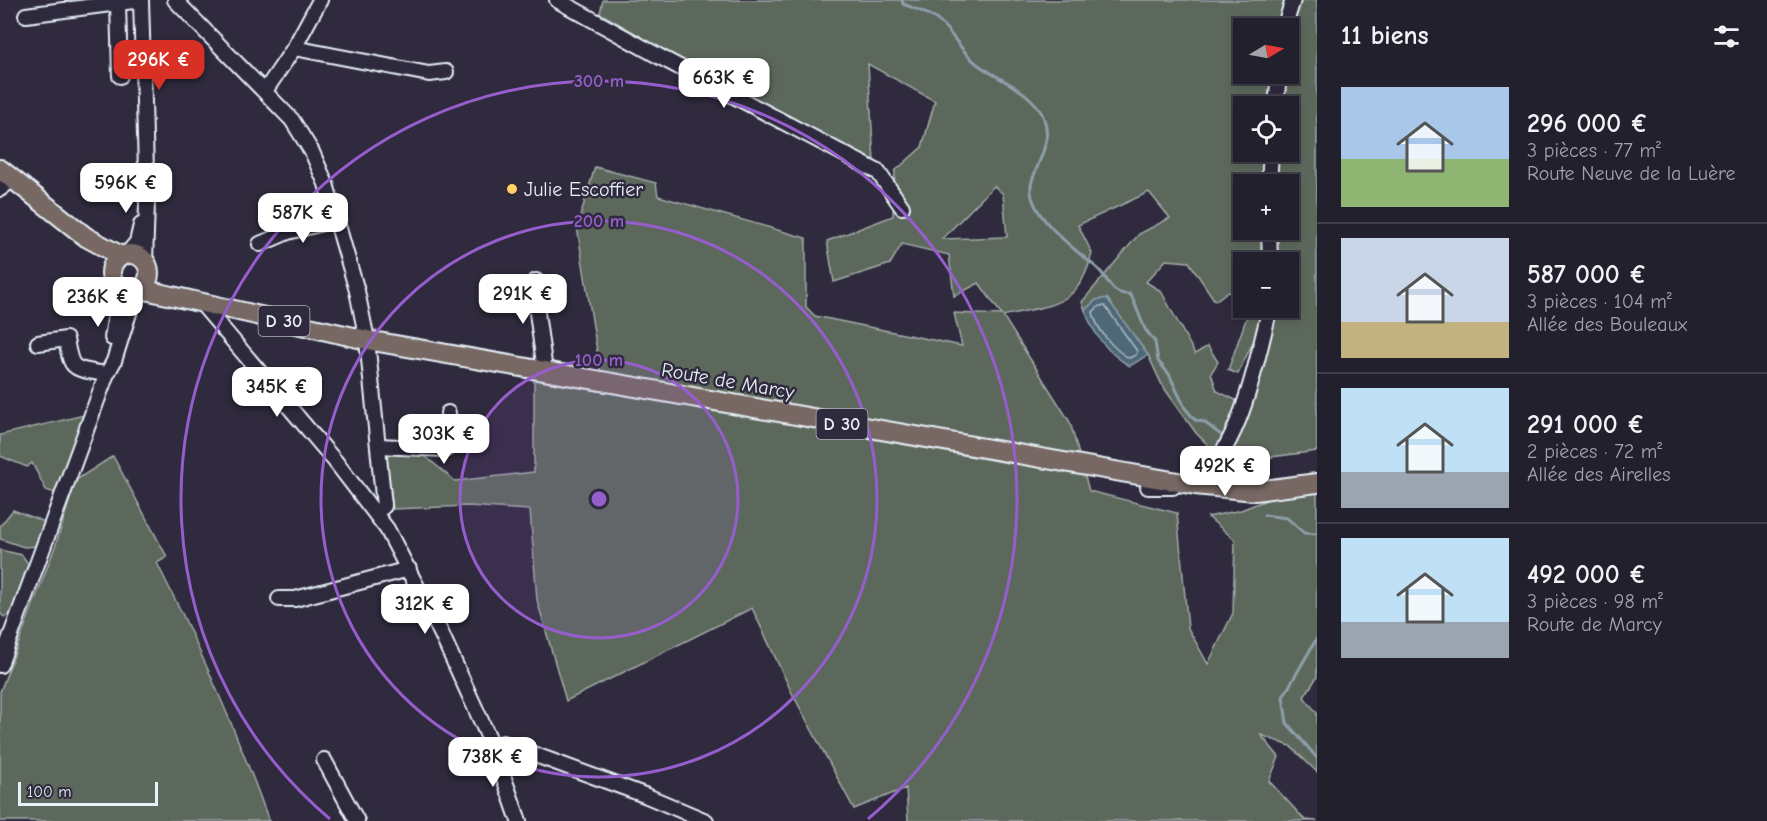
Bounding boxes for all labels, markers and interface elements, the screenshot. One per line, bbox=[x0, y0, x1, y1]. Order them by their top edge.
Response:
north arrow bbox=[1233, 18, 1299, 84]
map controls bbox=[1233, 18, 1299, 318]
icon: filters bbox=[1710, 20, 1743, 53]
text: 11 biens bbox=[1341, 21, 1429, 51]
pin: 296K € bbox=[110, 40, 208, 91]
text: 296K € bbox=[127, 48, 191, 71]
pin: 663K € bbox=[675, 58, 773, 109]
text: 663K € bbox=[693, 66, 755, 89]
text: 300 m bbox=[574, 71, 624, 92]
button: locate bbox=[1233, 96, 1299, 162]
text: 296 000 € bbox=[1527, 109, 1648, 139]
icon: home bbox=[1389, 111, 1461, 183]
text: 3 pièces · 77 m² bbox=[1527, 139, 1661, 162]
text: Route Neuve de la Luère bbox=[1527, 162, 1736, 185]
pin: 596K € bbox=[77, 163, 175, 214]
text: 596K € bbox=[94, 171, 158, 194]
button: + bbox=[1233, 174, 1299, 240]
place label: Julie Escoffier bbox=[524, 178, 643, 201]
marker: Julie Escoffier bbox=[505, 182, 519, 196]
pin: 587K € bbox=[254, 193, 352, 244]
text: 587K € bbox=[272, 201, 334, 224]
text: 200 m bbox=[574, 211, 624, 232]
button: − bbox=[1233, 252, 1299, 318]
text: 587 000 € bbox=[1527, 260, 1647, 290]
icon: home bbox=[1389, 262, 1461, 334]
pin: 291K € bbox=[474, 274, 572, 325]
pin: 236K € bbox=[49, 277, 147, 328]
text: 291K € bbox=[493, 282, 553, 305]
text: 236K € bbox=[67, 285, 129, 308]
text: 3 pièces · 104 m² bbox=[1527, 290, 1672, 313]
road number: D 30 bbox=[258, 306, 310, 336]
text: Allée des Bouleaux bbox=[1527, 313, 1687, 336]
text: 100 m bbox=[575, 350, 623, 371]
street label: Route de Marcy bbox=[660, 358, 796, 404]
pin: 345K € bbox=[228, 367, 326, 418]
text: 345K € bbox=[246, 375, 308, 398]
road number: D 30 bbox=[816, 409, 868, 439]
text: 291 000 € bbox=[1527, 410, 1645, 440]
icon: home bbox=[1389, 412, 1461, 484]
pin: 303K € bbox=[395, 414, 493, 465]
text: 303K € bbox=[412, 422, 476, 445]
text: 2 pièces · 72 m² bbox=[1527, 440, 1662, 463]
pin: 492K € bbox=[1176, 446, 1274, 497]
text: 492K € bbox=[1194, 454, 1256, 477]
text: Allée des Airelles bbox=[1527, 463, 1671, 486]
centre of rings bbox=[589, 489, 609, 509]
text: 492 000 € bbox=[1527, 560, 1647, 590]
icon: home bbox=[1389, 562, 1461, 634]
pin: 312K € bbox=[376, 584, 474, 635]
text: 3 pièces · 98 m² bbox=[1527, 590, 1663, 613]
text: 312K € bbox=[395, 592, 455, 615]
text: Route de Marcy bbox=[1527, 613, 1662, 636]
pin: 738K € bbox=[444, 737, 542, 788]
text: 738K € bbox=[462, 745, 524, 768]
scale bar bbox=[18, 779, 158, 806]
text: 100 m bbox=[27, 783, 71, 801]

